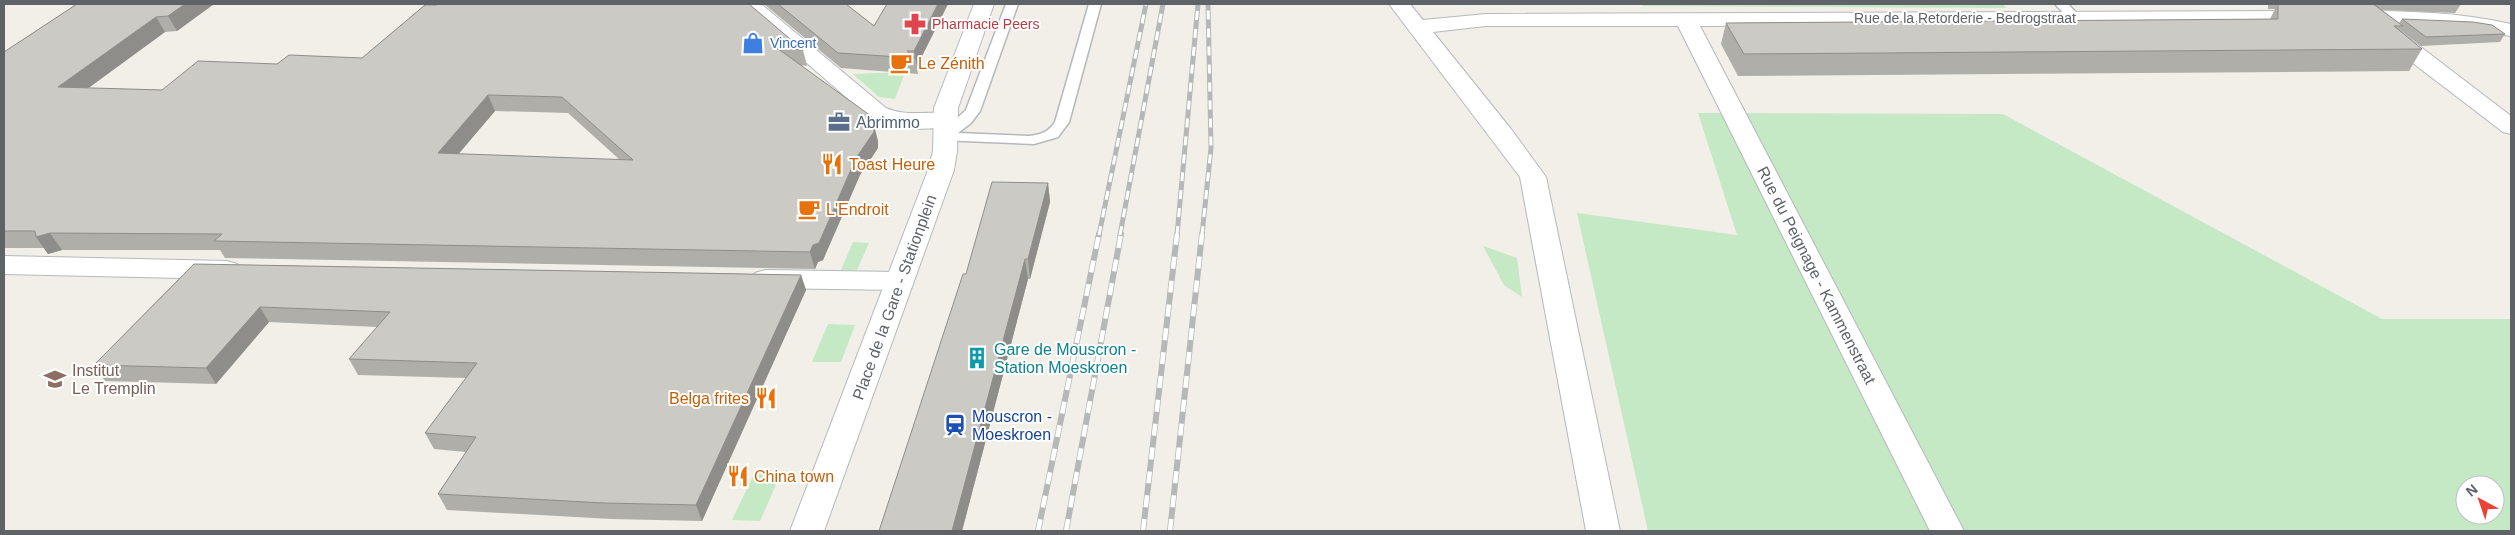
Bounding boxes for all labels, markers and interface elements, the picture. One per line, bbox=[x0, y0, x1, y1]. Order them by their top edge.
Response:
street label: Rue de la Retorderie - Bedrogstraat bbox=[1854, 10, 2076, 26]
pharmacy icon: Pharmacie Peers bbox=[902, 11, 928, 37]
place label: Pharmacie Peers bbox=[932, 16, 1039, 32]
shop icon: Vincent bbox=[740, 30, 766, 56]
place label: Vincent bbox=[770, 35, 817, 51]
cafe icon: Le Zénith bbox=[888, 50, 914, 76]
place label: Le Zénith bbox=[918, 55, 985, 72]
office icon: Abrimmo bbox=[826, 109, 852, 135]
place label: Abrimmo bbox=[856, 114, 920, 131]
restaurant icon: Toast Heure bbox=[819, 151, 845, 177]
place label: Toast Heure bbox=[849, 156, 935, 173]
street label: Rue du Peignage - Kammenstraat bbox=[1754, 164, 1879, 387]
street label: Place de la Gare - Stationplein bbox=[849, 192, 940, 402]
cafe icon: L'Endroit bbox=[796, 196, 822, 222]
place label: L'Endroit bbox=[826, 201, 889, 218]
place label: Gare de Mouscron - Station Moeskroen bbox=[994, 341, 1136, 376]
building icon: Gare de Mouscron - Station Moeskroen bbox=[964, 345, 990, 371]
place label: Institut Le Tremplin bbox=[72, 362, 156, 397]
school or university icon: Institut Le Tremplin bbox=[42, 366, 68, 392]
restaurant icon: Belga frites bbox=[753, 385, 779, 411]
place label: Belga frites bbox=[669, 390, 749, 407]
place label: Mouscron - Moeskroen bbox=[972, 408, 1052, 443]
station icon: Mouscron - Moeskroen bbox=[942, 412, 968, 438]
restaurant icon: China town bbox=[725, 463, 751, 489]
place label: China town bbox=[754, 468, 834, 485]
north arrow bbox=[2455, 475, 2505, 525]
text: N bbox=[2463, 481, 2481, 499]

